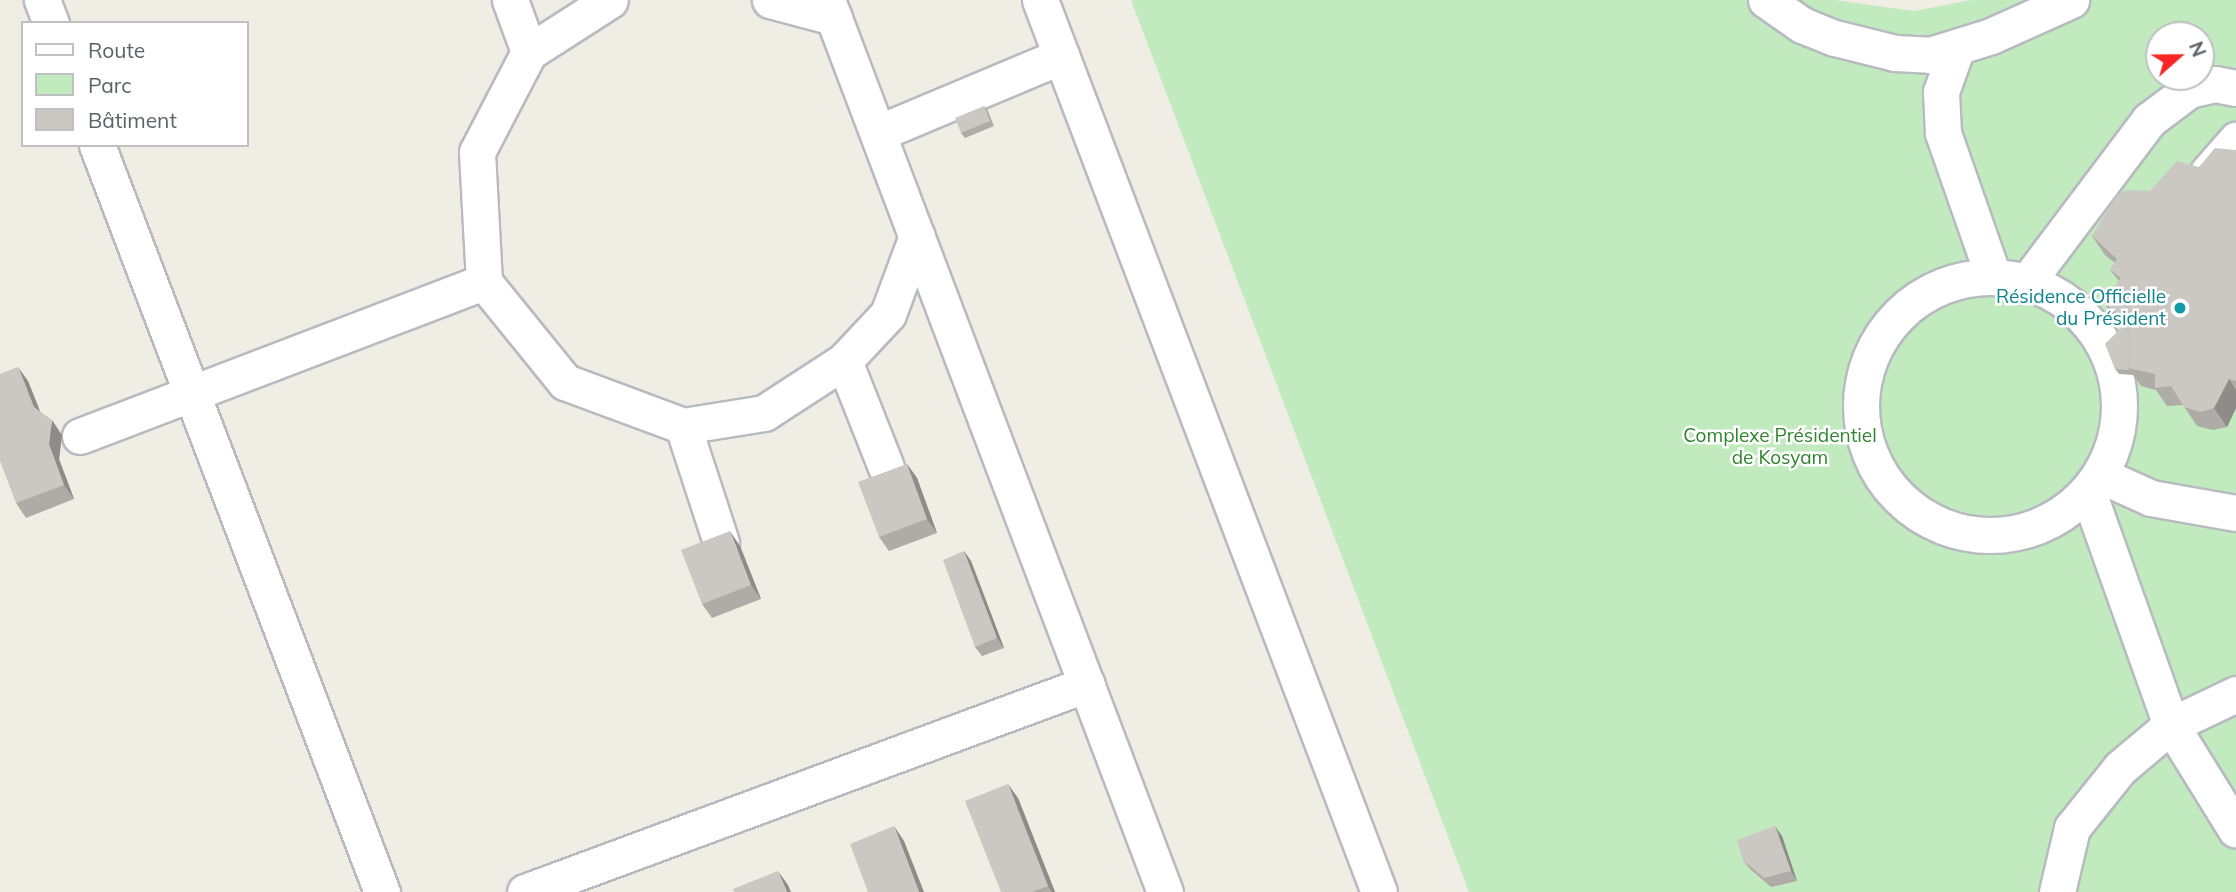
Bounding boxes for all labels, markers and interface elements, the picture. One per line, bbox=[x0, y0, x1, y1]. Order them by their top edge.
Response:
legend bbox=[21, 21, 248, 147]
north arrow bbox=[2145, 21, 2215, 91]
text: Route bbox=[88, 37, 145, 63]
text: N bbox=[2184, 38, 2212, 60]
text: Parc bbox=[88, 72, 132, 98]
text: Bâtiment bbox=[88, 107, 177, 133]
place label: Résidence Officielle du Président bbox=[1996, 286, 2166, 330]
marker: Résidence Officielle du Président bbox=[2172, 300, 2188, 316]
park label: Complexe Présidentiel de Kosyam bbox=[1683, 425, 1877, 469]

